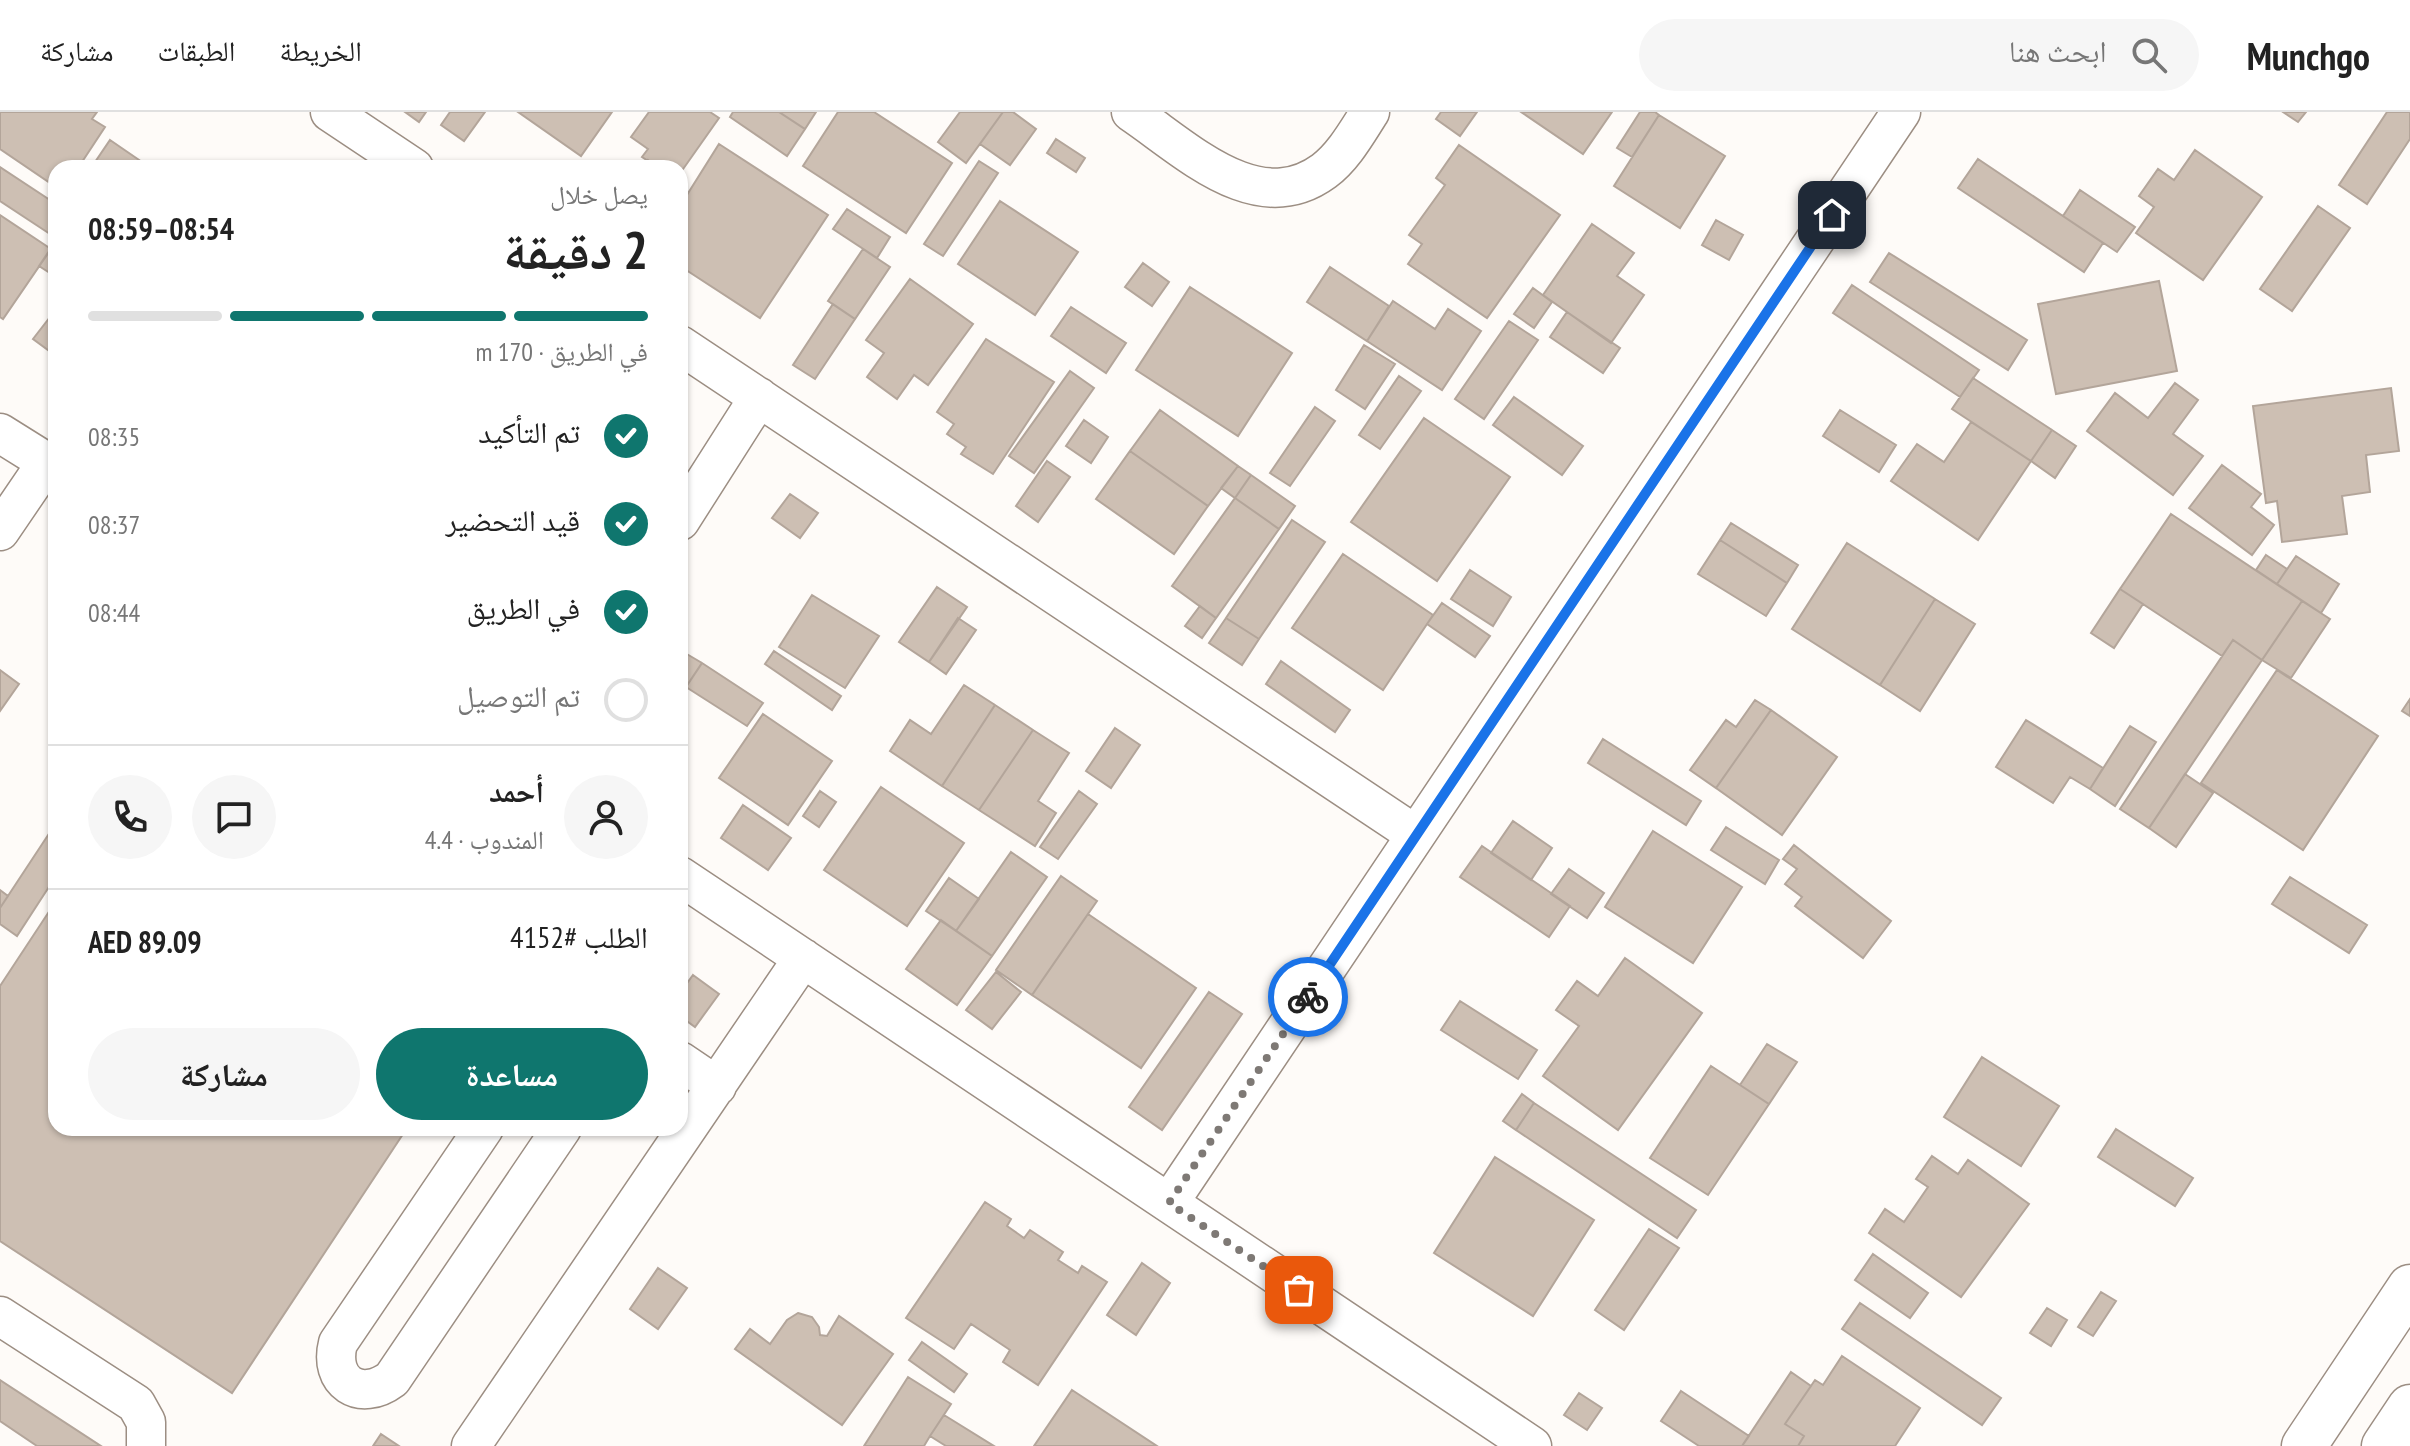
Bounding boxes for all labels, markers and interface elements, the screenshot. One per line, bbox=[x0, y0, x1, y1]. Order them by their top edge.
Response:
search box bbox=[1639, 19, 2199, 91]
text: ابحث هنا bbox=[2009, 31, 2107, 70]
text: Munchgo bbox=[2247, 31, 2370, 80]
text: مشاركة bbox=[40, 32, 114, 69]
text: الطبقات bbox=[158, 32, 235, 69]
text: الخريطة bbox=[279, 32, 362, 69]
icon: search bbox=[2127, 33, 2171, 77]
text: يصل خلال bbox=[550, 178, 648, 211]
pin bbox=[1798, 181, 1866, 249]
icon: home bbox=[1810, 193, 1854, 237]
text: 08:54–08:59 bbox=[88, 209, 234, 248]
text: 2 دقيقة bbox=[503, 216, 648, 283]
text: في الطريق · 170 m bbox=[475, 335, 648, 368]
text: تم التأكيد bbox=[478, 412, 580, 451]
icon: check bbox=[604, 414, 648, 458]
text: 08:35 bbox=[88, 420, 140, 453]
text: قيد التحضير bbox=[445, 500, 580, 539]
icon: check bbox=[604, 502, 648, 546]
text: 08:37 bbox=[88, 508, 140, 541]
text: في الطريق bbox=[466, 588, 580, 627]
icon: check bbox=[604, 590, 648, 634]
text: 08:44 bbox=[88, 596, 140, 629]
text: تم التوصيل bbox=[457, 676, 580, 715]
text: أحمد bbox=[489, 771, 544, 810]
button: phone bbox=[88, 775, 172, 859]
button: chat bbox=[192, 775, 276, 859]
button: person bbox=[564, 775, 648, 859]
text: المندوب · 4.4 bbox=[425, 823, 544, 856]
text: الطلب #4152 bbox=[510, 917, 648, 956]
text: AED 89.09 bbox=[88, 922, 202, 961]
courier bbox=[1268, 957, 1348, 1037]
icon: bike bbox=[1286, 975, 1330, 1019]
button: مشاركة bbox=[88, 1028, 360, 1120]
button: مساعدة bbox=[376, 1028, 648, 1120]
pin bbox=[1265, 1256, 1333, 1324]
icon: bag bbox=[1277, 1268, 1321, 1312]

